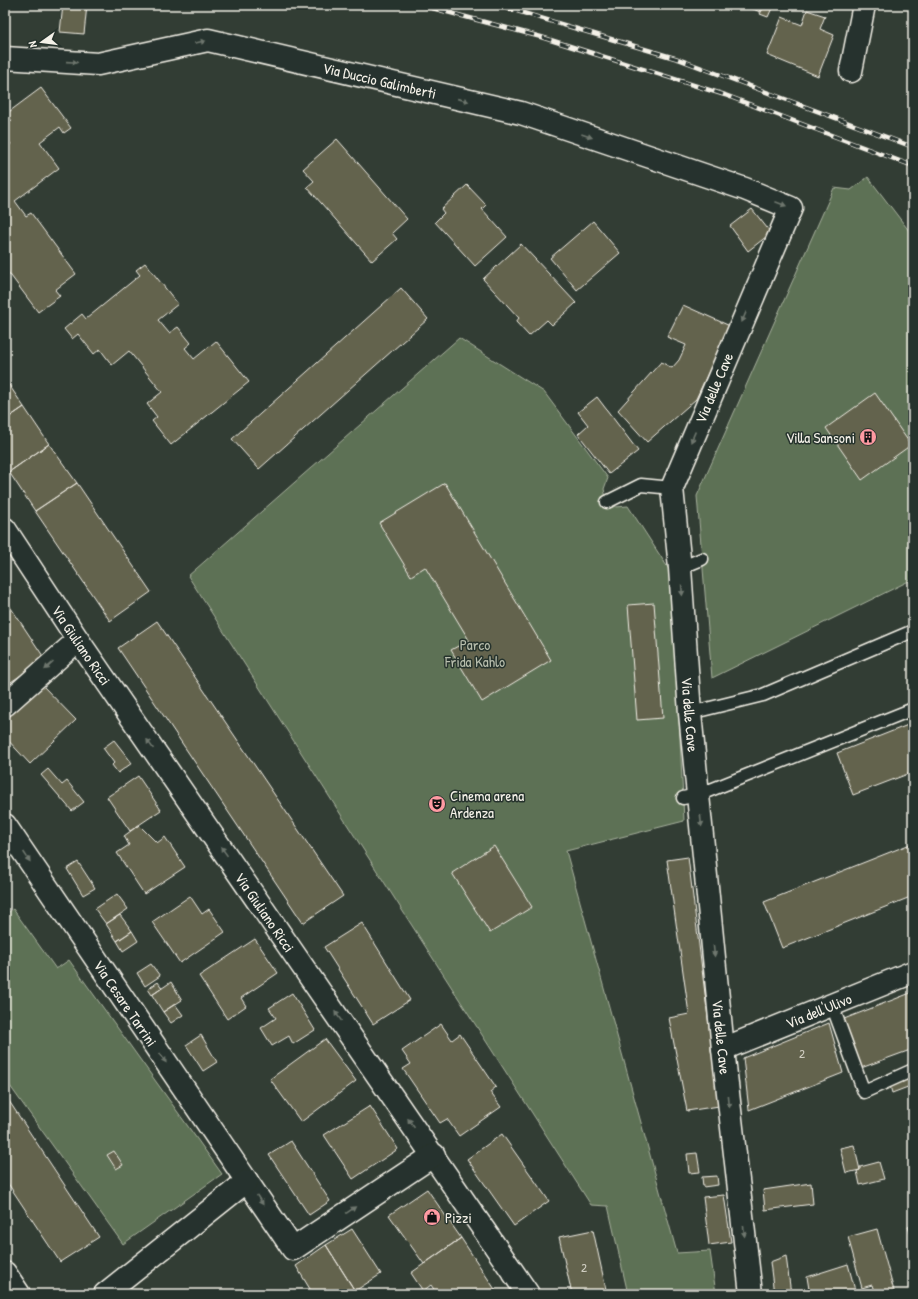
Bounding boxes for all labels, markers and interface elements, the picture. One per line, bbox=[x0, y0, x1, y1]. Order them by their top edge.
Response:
north arrow bbox=[22, 22, 62, 62]
one-way arrow bbox=[193, 39, 206, 45]
text: N bbox=[25, 40, 40, 49]
street label: Via Duccio Galimberti bbox=[321, 57, 438, 103]
one-way arrow bbox=[66, 59, 78, 66]
one-way arrow bbox=[456, 97, 469, 103]
one-way arrow bbox=[582, 133, 594, 139]
one-way arrow bbox=[776, 201, 788, 207]
one-way arrow bbox=[741, 311, 747, 323]
street label: Via delle Cave bbox=[690, 349, 738, 427]
place label: Villa Sansoni bbox=[786, 427, 855, 448]
building icon: Villa Sansoni bbox=[858, 427, 878, 447]
one-way arrow bbox=[690, 431, 696, 443]
one-way arrow bbox=[678, 584, 685, 596]
street label: Via Giuliano Ricci bbox=[47, 601, 116, 689]
park label: Parco Frida Kahlo bbox=[444, 634, 505, 672]
one-way arrow bbox=[44, 661, 54, 670]
street label: Via delle Cave bbox=[677, 676, 704, 753]
one-way arrow bbox=[146, 739, 154, 749]
place label: Cinema arena Ardenza bbox=[450, 785, 524, 823]
theatre icon: Cinema arena Ardenza bbox=[427, 794, 447, 814]
one-way arrow bbox=[698, 815, 704, 827]
one-way arrow bbox=[220, 846, 228, 856]
one-way arrow bbox=[23, 852, 31, 863]
street label: Via Giuliano Ricci bbox=[230, 868, 300, 956]
one-way arrow bbox=[710, 945, 717, 957]
street label: Via Cesare Tarrini bbox=[89, 955, 163, 1050]
street label: Via dell'Ulivo bbox=[782, 988, 855, 1033]
street label: Via delle Cave bbox=[708, 999, 736, 1075]
one-way arrow bbox=[334, 1010, 342, 1021]
house number: 2 bbox=[799, 1044, 805, 1062]
one-way arrow bbox=[159, 1052, 167, 1063]
one-way arrow bbox=[726, 1096, 733, 1108]
one-way arrow bbox=[407, 1117, 415, 1128]
one-way arrow bbox=[256, 1194, 263, 1206]
one-way arrow bbox=[346, 1206, 357, 1214]
shop icon: Pizzi bbox=[422, 1207, 442, 1227]
place label: Pizzi bbox=[445, 1207, 472, 1228]
one-way arrow bbox=[741, 1225, 747, 1237]
house number: 2 bbox=[581, 1258, 587, 1276]

